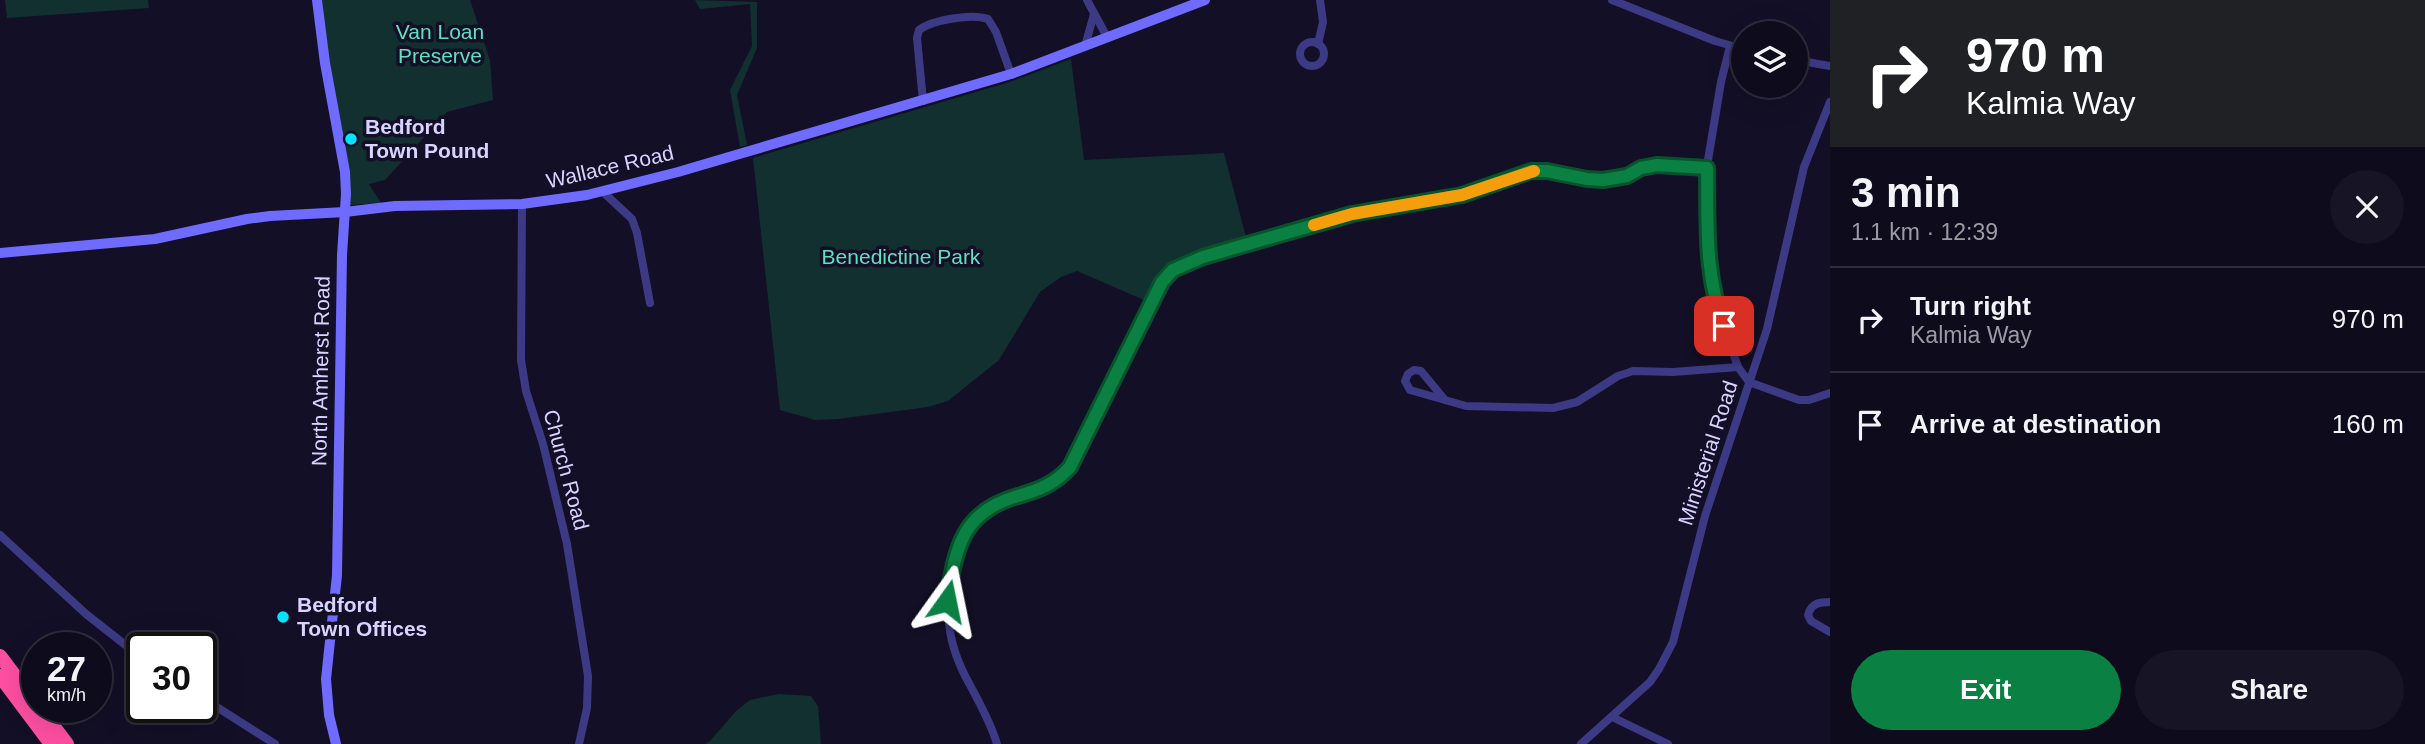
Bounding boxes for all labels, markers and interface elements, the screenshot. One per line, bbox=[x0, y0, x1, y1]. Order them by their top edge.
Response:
park label: Van Loan Preserve bbox=[396, 20, 484, 67]
map controls bbox=[1731, 21, 1808, 98]
button: layers bbox=[1731, 21, 1808, 98]
icon: right bbox=[1851, 28, 1942, 119]
text: 970 m bbox=[1966, 28, 2105, 82]
text: Kalmia Way bbox=[1966, 85, 2136, 121]
place label: Bedford Town Pound bbox=[365, 115, 489, 162]
marker: Bedford Town Pound bbox=[343, 131, 359, 147]
street label: Wallace Road bbox=[544, 141, 676, 192]
text: 3 min bbox=[1851, 169, 1961, 216]
button: close bbox=[2330, 170, 2404, 244]
text: 1.1 km · 12:39 bbox=[1851, 219, 1998, 245]
park label: Benedictine Park bbox=[822, 245, 981, 268]
street label: North Amherst Road bbox=[307, 276, 334, 466]
text: Turn right bbox=[1910, 291, 2031, 321]
pin bbox=[1694, 296, 1754, 356]
icon: right bbox=[1851, 301, 1889, 339]
text: 970 m bbox=[2332, 304, 2404, 334]
icon: arrive bbox=[1705, 307, 1743, 345]
text: Kalmia Way bbox=[1910, 322, 2032, 348]
street label: Ministerial Road bbox=[1673, 378, 1742, 528]
icon: arrive bbox=[1851, 406, 1889, 444]
street label: Church Road bbox=[539, 407, 594, 533]
text: Arrive at destination bbox=[1910, 409, 2161, 439]
text: 160 m bbox=[2332, 409, 2404, 439]
position arrow bbox=[910, 564, 984, 638]
place label: Bedford Town Offices bbox=[297, 593, 427, 640]
marker: Bedford Town Offices bbox=[275, 609, 291, 625]
speed limit sign: 30 bbox=[126, 632, 217, 723]
text: 27 bbox=[47, 649, 86, 688]
button: Exit bbox=[1851, 650, 2121, 730]
button: Share bbox=[2135, 650, 2404, 730]
text: km/h bbox=[47, 685, 86, 705]

